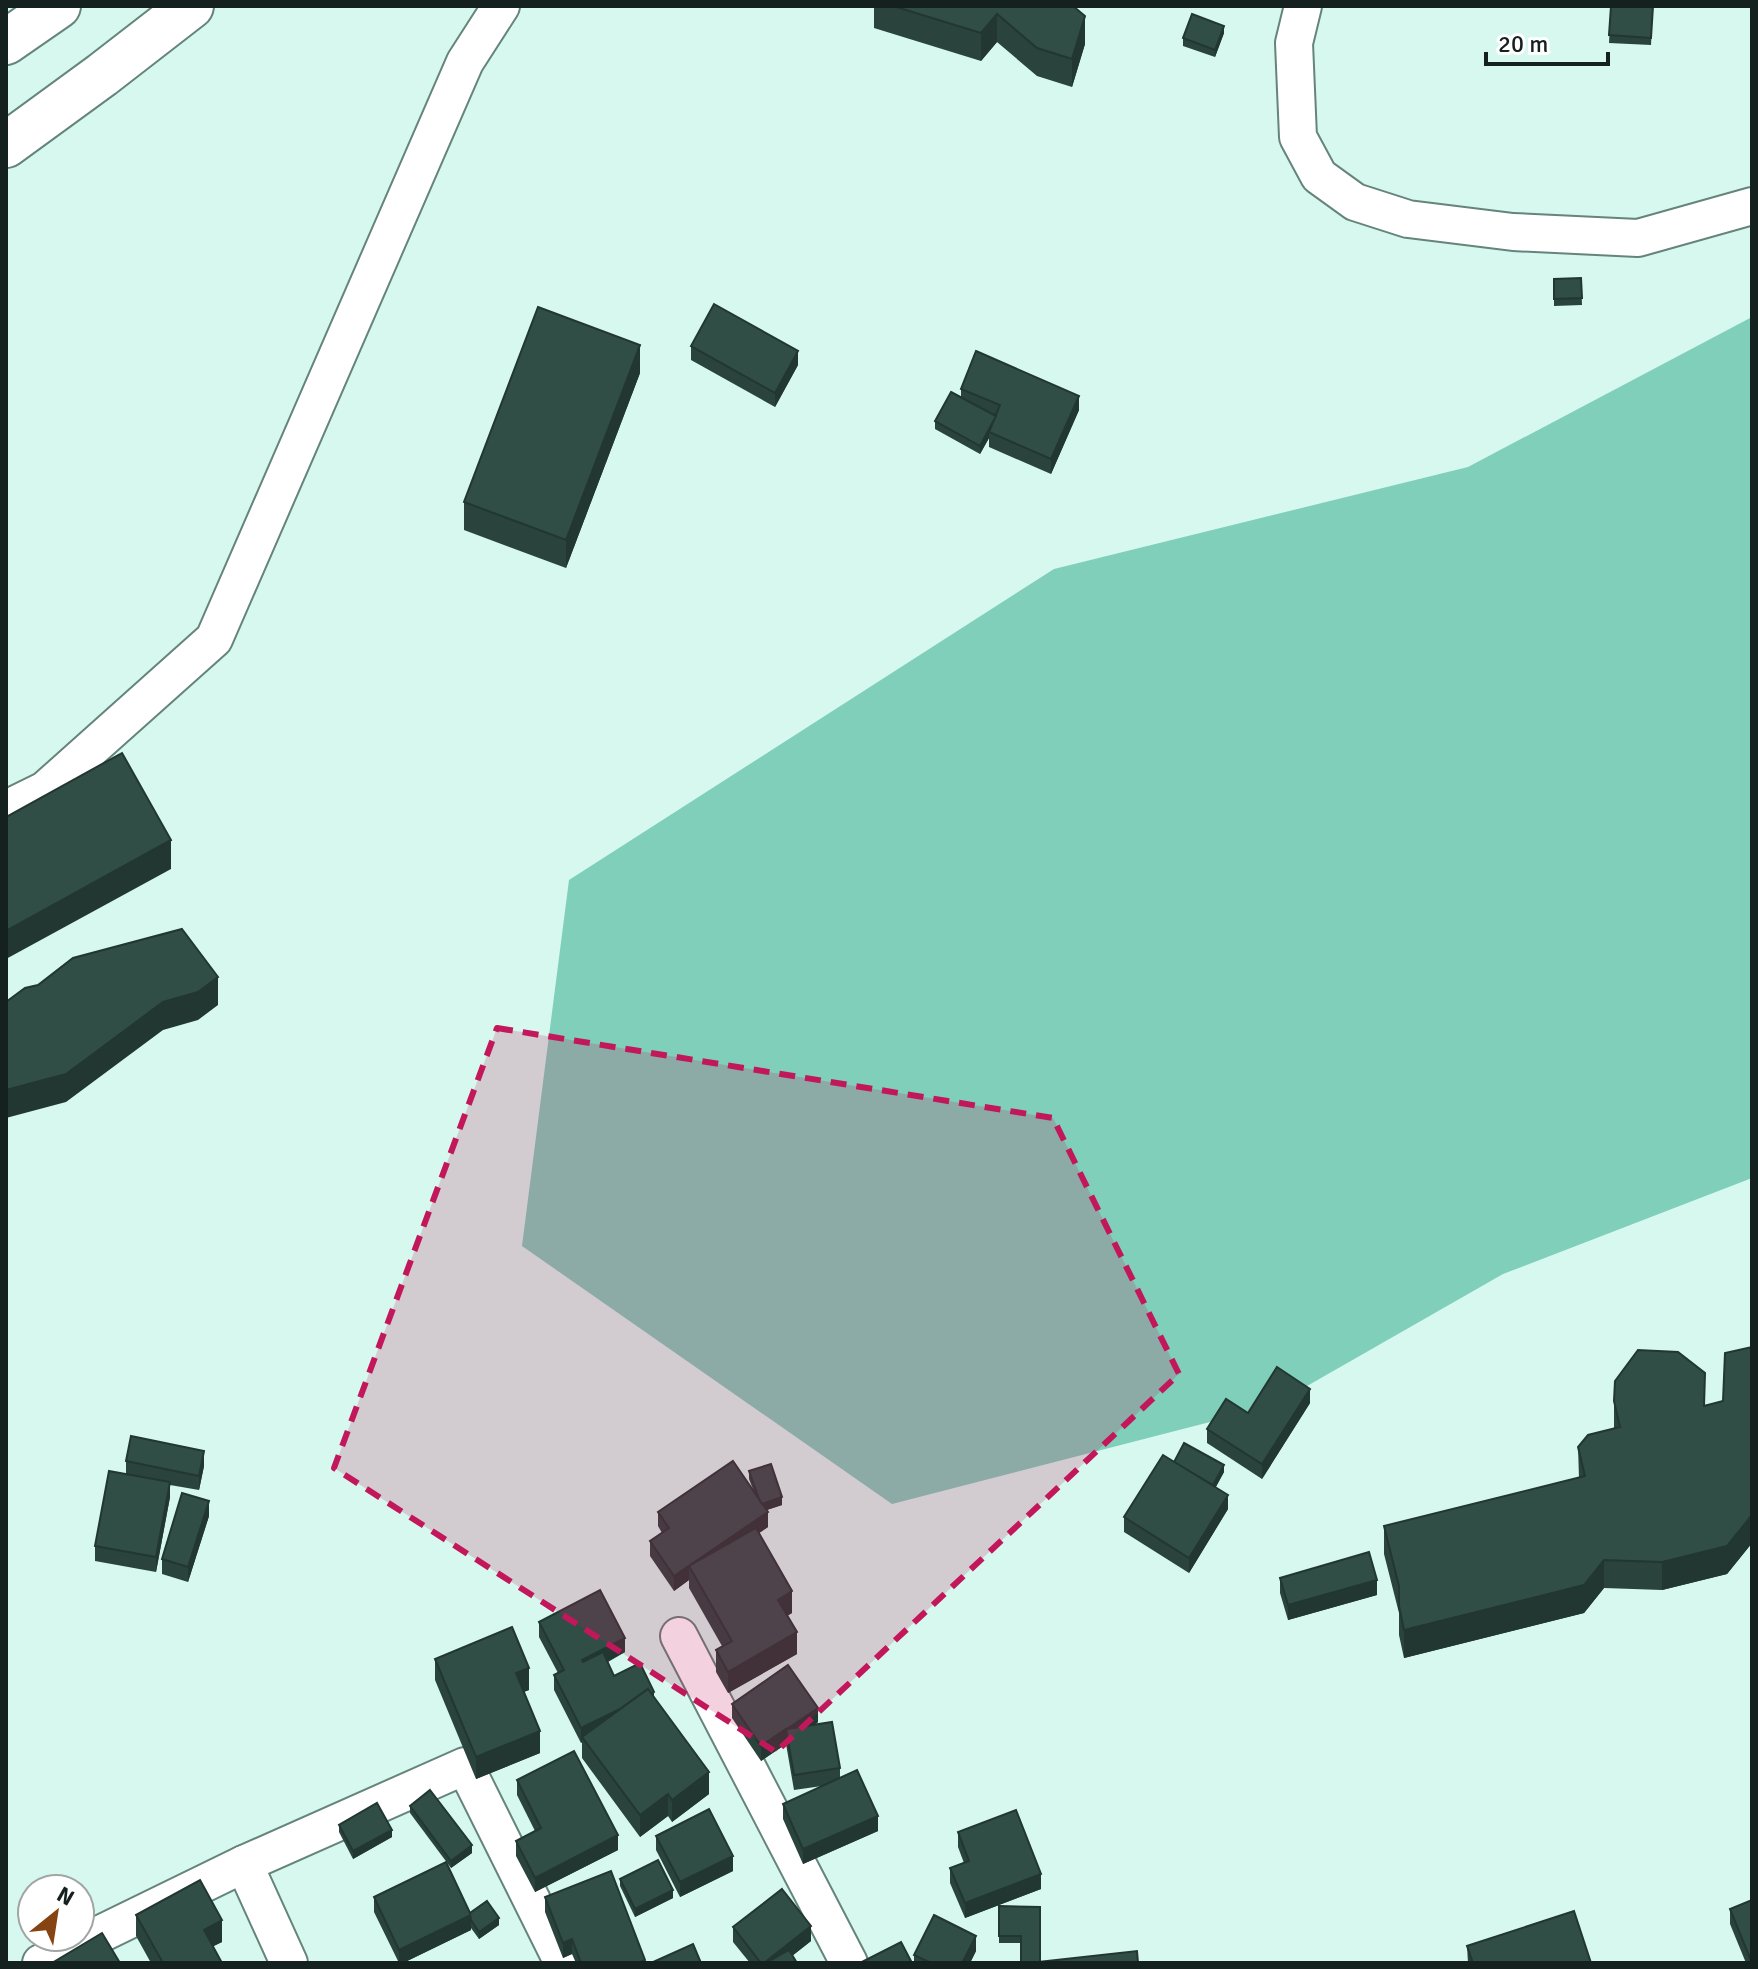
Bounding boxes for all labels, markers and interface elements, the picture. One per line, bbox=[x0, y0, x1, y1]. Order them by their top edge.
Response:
scale bar bbox=[1486, 16, 1608, 66]
text: 20 m bbox=[1498, 29, 1548, 59]
north arrow bbox=[16, 1873, 96, 1953]
text: N bbox=[52, 1881, 79, 1912]

